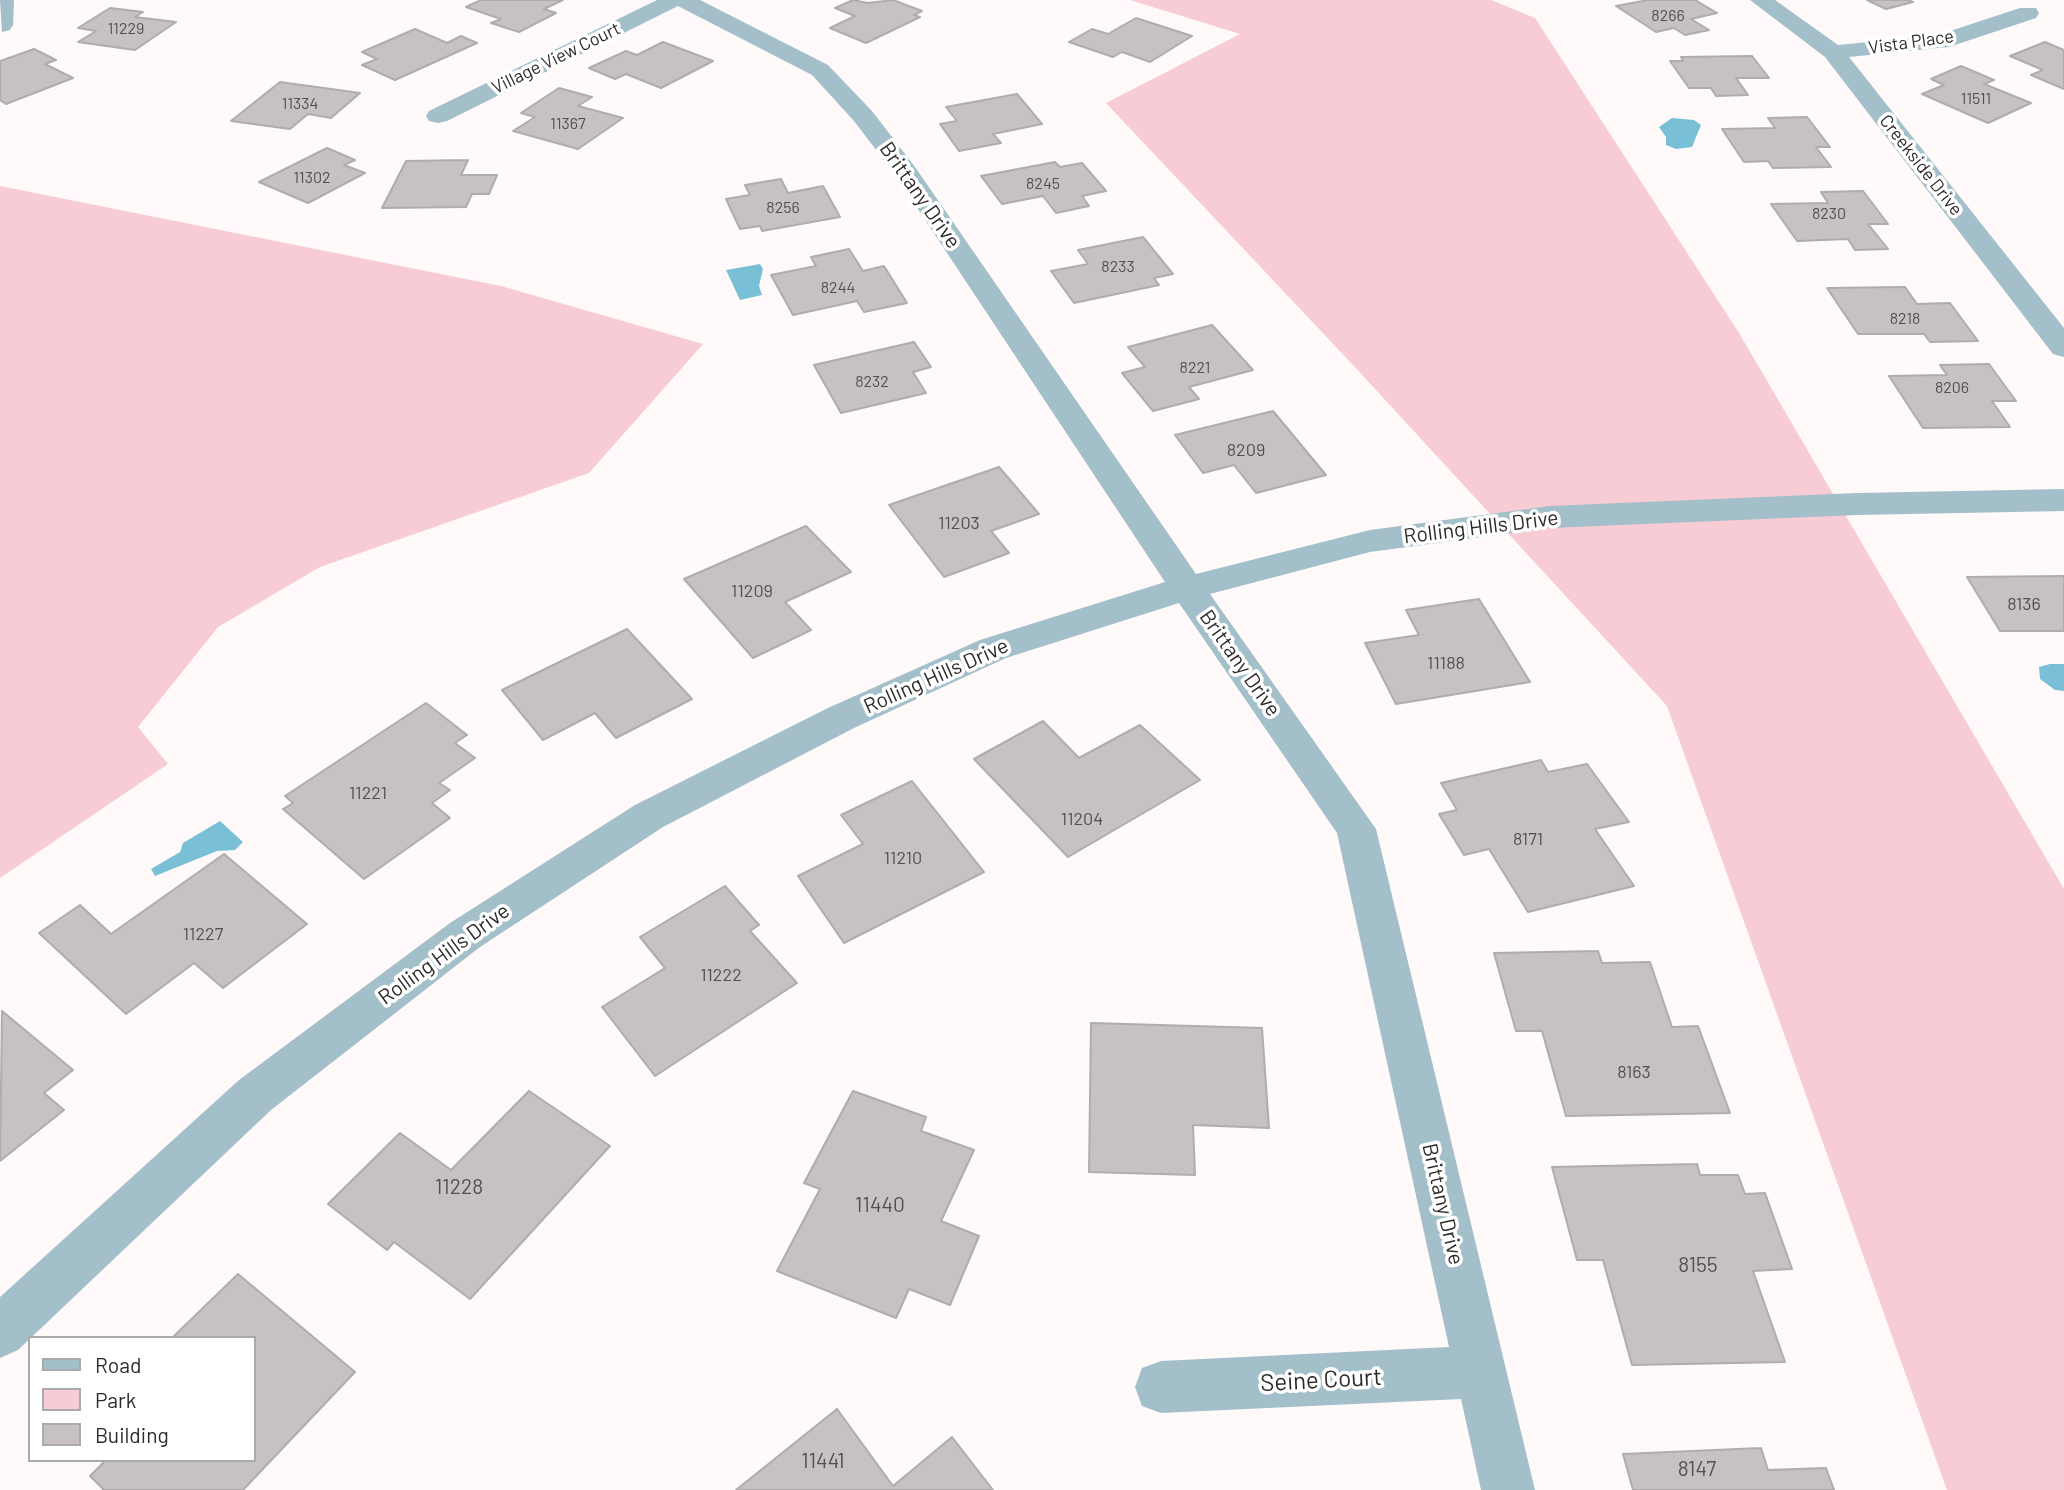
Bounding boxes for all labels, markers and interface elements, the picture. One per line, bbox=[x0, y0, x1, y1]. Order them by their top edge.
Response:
house number: 8266 bbox=[1651, 6, 1685, 26]
street label: Village View Court bbox=[488, 18, 624, 98]
house number: 11229 bbox=[108, 19, 144, 39]
street label: Vista Place bbox=[1867, 25, 1955, 59]
house number: 11511 bbox=[1961, 89, 1991, 109]
house number: 11334 bbox=[282, 94, 318, 114]
street label: Creekside Drive bbox=[1875, 110, 1967, 220]
house number: 11367 bbox=[550, 114, 586, 134]
street label: Brittany Drive bbox=[874, 137, 966, 253]
house number: 11302 bbox=[293, 168, 331, 188]
house number: 8245 bbox=[1026, 174, 1060, 194]
house number: 8256 bbox=[766, 198, 800, 218]
house number: 8230 bbox=[1812, 204, 1846, 224]
house number: 8233 bbox=[1101, 257, 1135, 277]
house number: 8244 bbox=[821, 278, 855, 298]
house number: 8218 bbox=[1890, 309, 1920, 329]
house number: 8221 bbox=[1180, 358, 1210, 378]
house number: 8232 bbox=[855, 372, 889, 392]
house number: 8206 bbox=[1935, 378, 1969, 398]
house number: 8209 bbox=[1227, 439, 1265, 461]
street label: Rolling Hills Drive bbox=[1402, 505, 1560, 549]
house number: 11203 bbox=[938, 512, 980, 534]
house number: 11209 bbox=[731, 580, 773, 602]
house number: 8136 bbox=[2007, 593, 2041, 615]
street label: Brittany Drive bbox=[1194, 605, 1286, 721]
street label: Rolling Hills Drive bbox=[860, 633, 1012, 719]
house number: 11188 bbox=[1427, 652, 1465, 674]
house number: 11221 bbox=[349, 782, 387, 804]
house number: 11204 bbox=[1061, 808, 1103, 830]
house number: 8171 bbox=[1513, 828, 1543, 850]
house number: 11210 bbox=[884, 847, 922, 869]
street label: Rolling Hills Drive bbox=[374, 898, 514, 1010]
house number: 11227 bbox=[183, 923, 223, 945]
house number: 11222 bbox=[700, 964, 742, 986]
house number: 8163 bbox=[1617, 1061, 1651, 1083]
street label: Brittany Drive bbox=[1417, 1141, 1469, 1267]
house number: 11228 bbox=[435, 1174, 483, 1200]
house number: 11440 bbox=[855, 1192, 905, 1218]
house number: 8155 bbox=[1678, 1252, 1718, 1278]
legend bbox=[28, 1336, 256, 1462]
text: Road bbox=[95, 1352, 141, 1377]
street label: Seine Court bbox=[1260, 1362, 1382, 1398]
text: Park bbox=[95, 1387, 136, 1412]
text: Building bbox=[95, 1422, 169, 1447]
house number: 11441 bbox=[801, 1448, 845, 1474]
house number: 8147 bbox=[1678, 1456, 1716, 1482]

